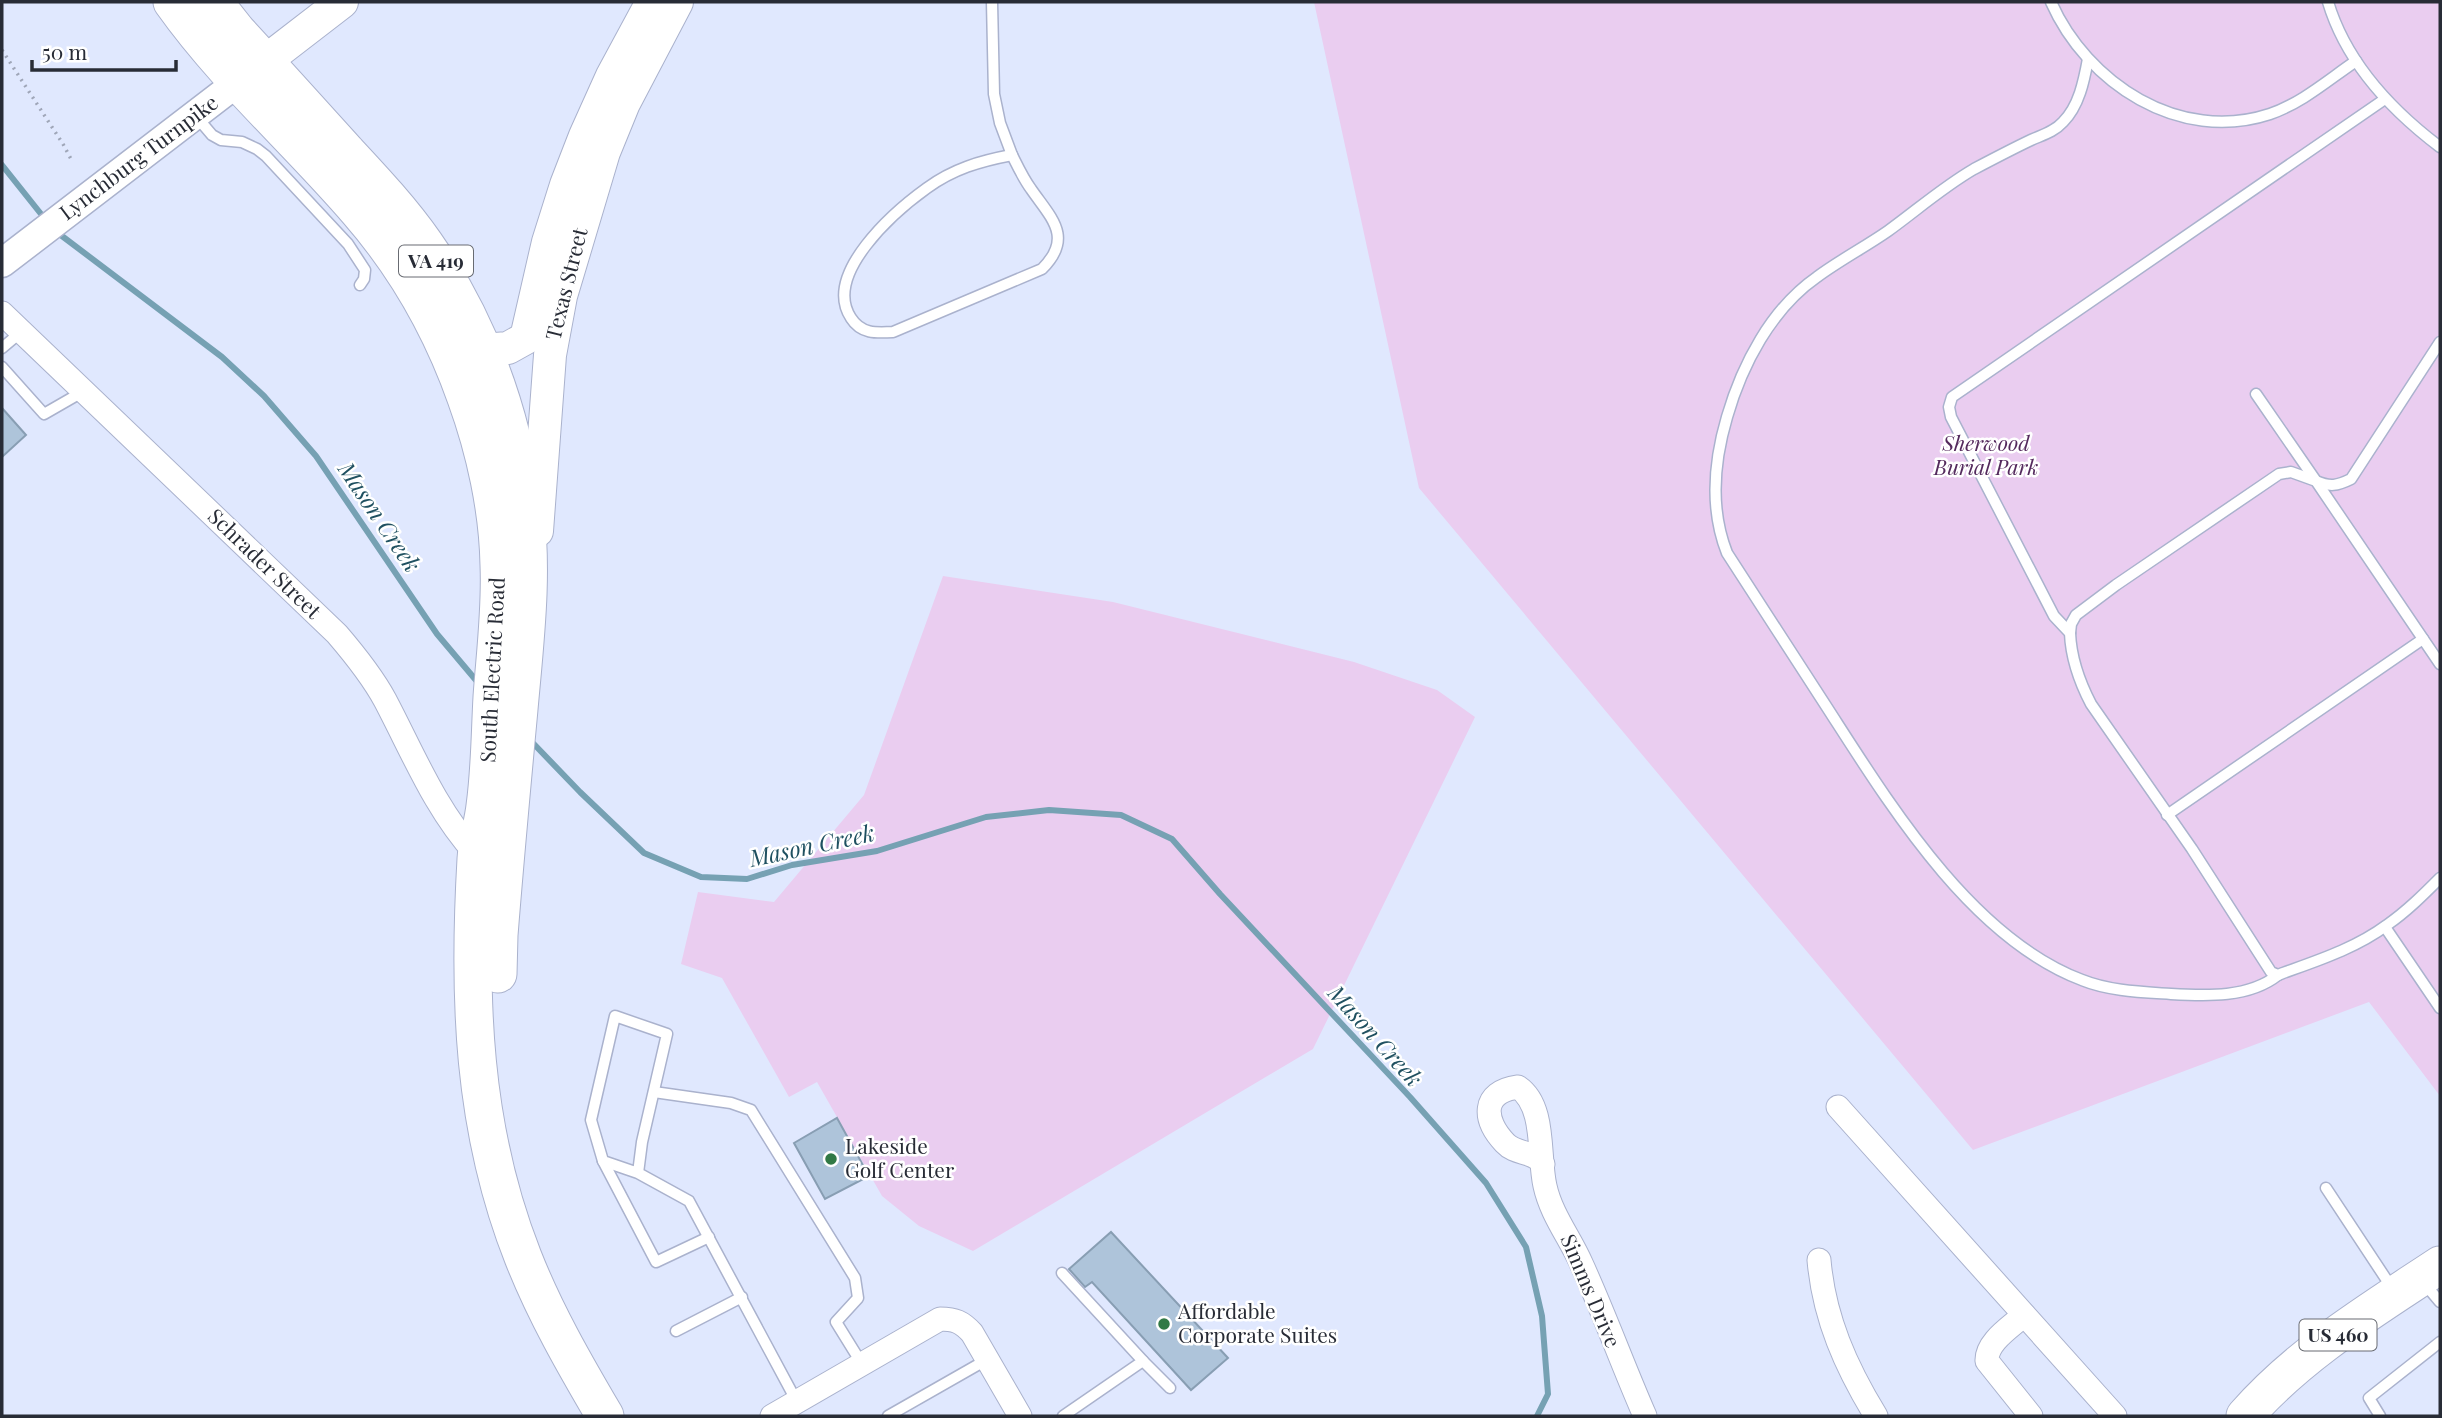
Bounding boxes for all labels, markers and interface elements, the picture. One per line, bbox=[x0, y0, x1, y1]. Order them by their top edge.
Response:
scale bar bbox=[32, 28, 175, 72]
text: 50 m bbox=[42, 37, 88, 65]
street label: Lynchburg Turnpike bbox=[53, 88, 223, 225]
street label: Texas Street bbox=[538, 224, 593, 343]
road number: VA 419 bbox=[399, 246, 473, 276]
park label: Sherwood Burial Park bbox=[1933, 428, 2039, 480]
water label: Mason Creek bbox=[331, 454, 429, 578]
street label: Schrader Street bbox=[203, 501, 328, 624]
street label: South Electric Road bbox=[472, 576, 510, 763]
water label: Mason Creek bbox=[745, 816, 877, 873]
water label: Mason Creek bbox=[1321, 977, 1430, 1093]
place label: Lakeside Golf Center bbox=[845, 1131, 955, 1183]
marker: Lakeside Golf Center bbox=[823, 1151, 839, 1167]
street label: Simms Drive bbox=[1555, 1229, 1628, 1351]
place label: Affordable Corporate Suites bbox=[1177, 1296, 1337, 1348]
marker: Affordable Corporate Suites bbox=[1156, 1316, 1172, 1332]
road number: US 460 bbox=[2300, 1320, 2376, 1350]

